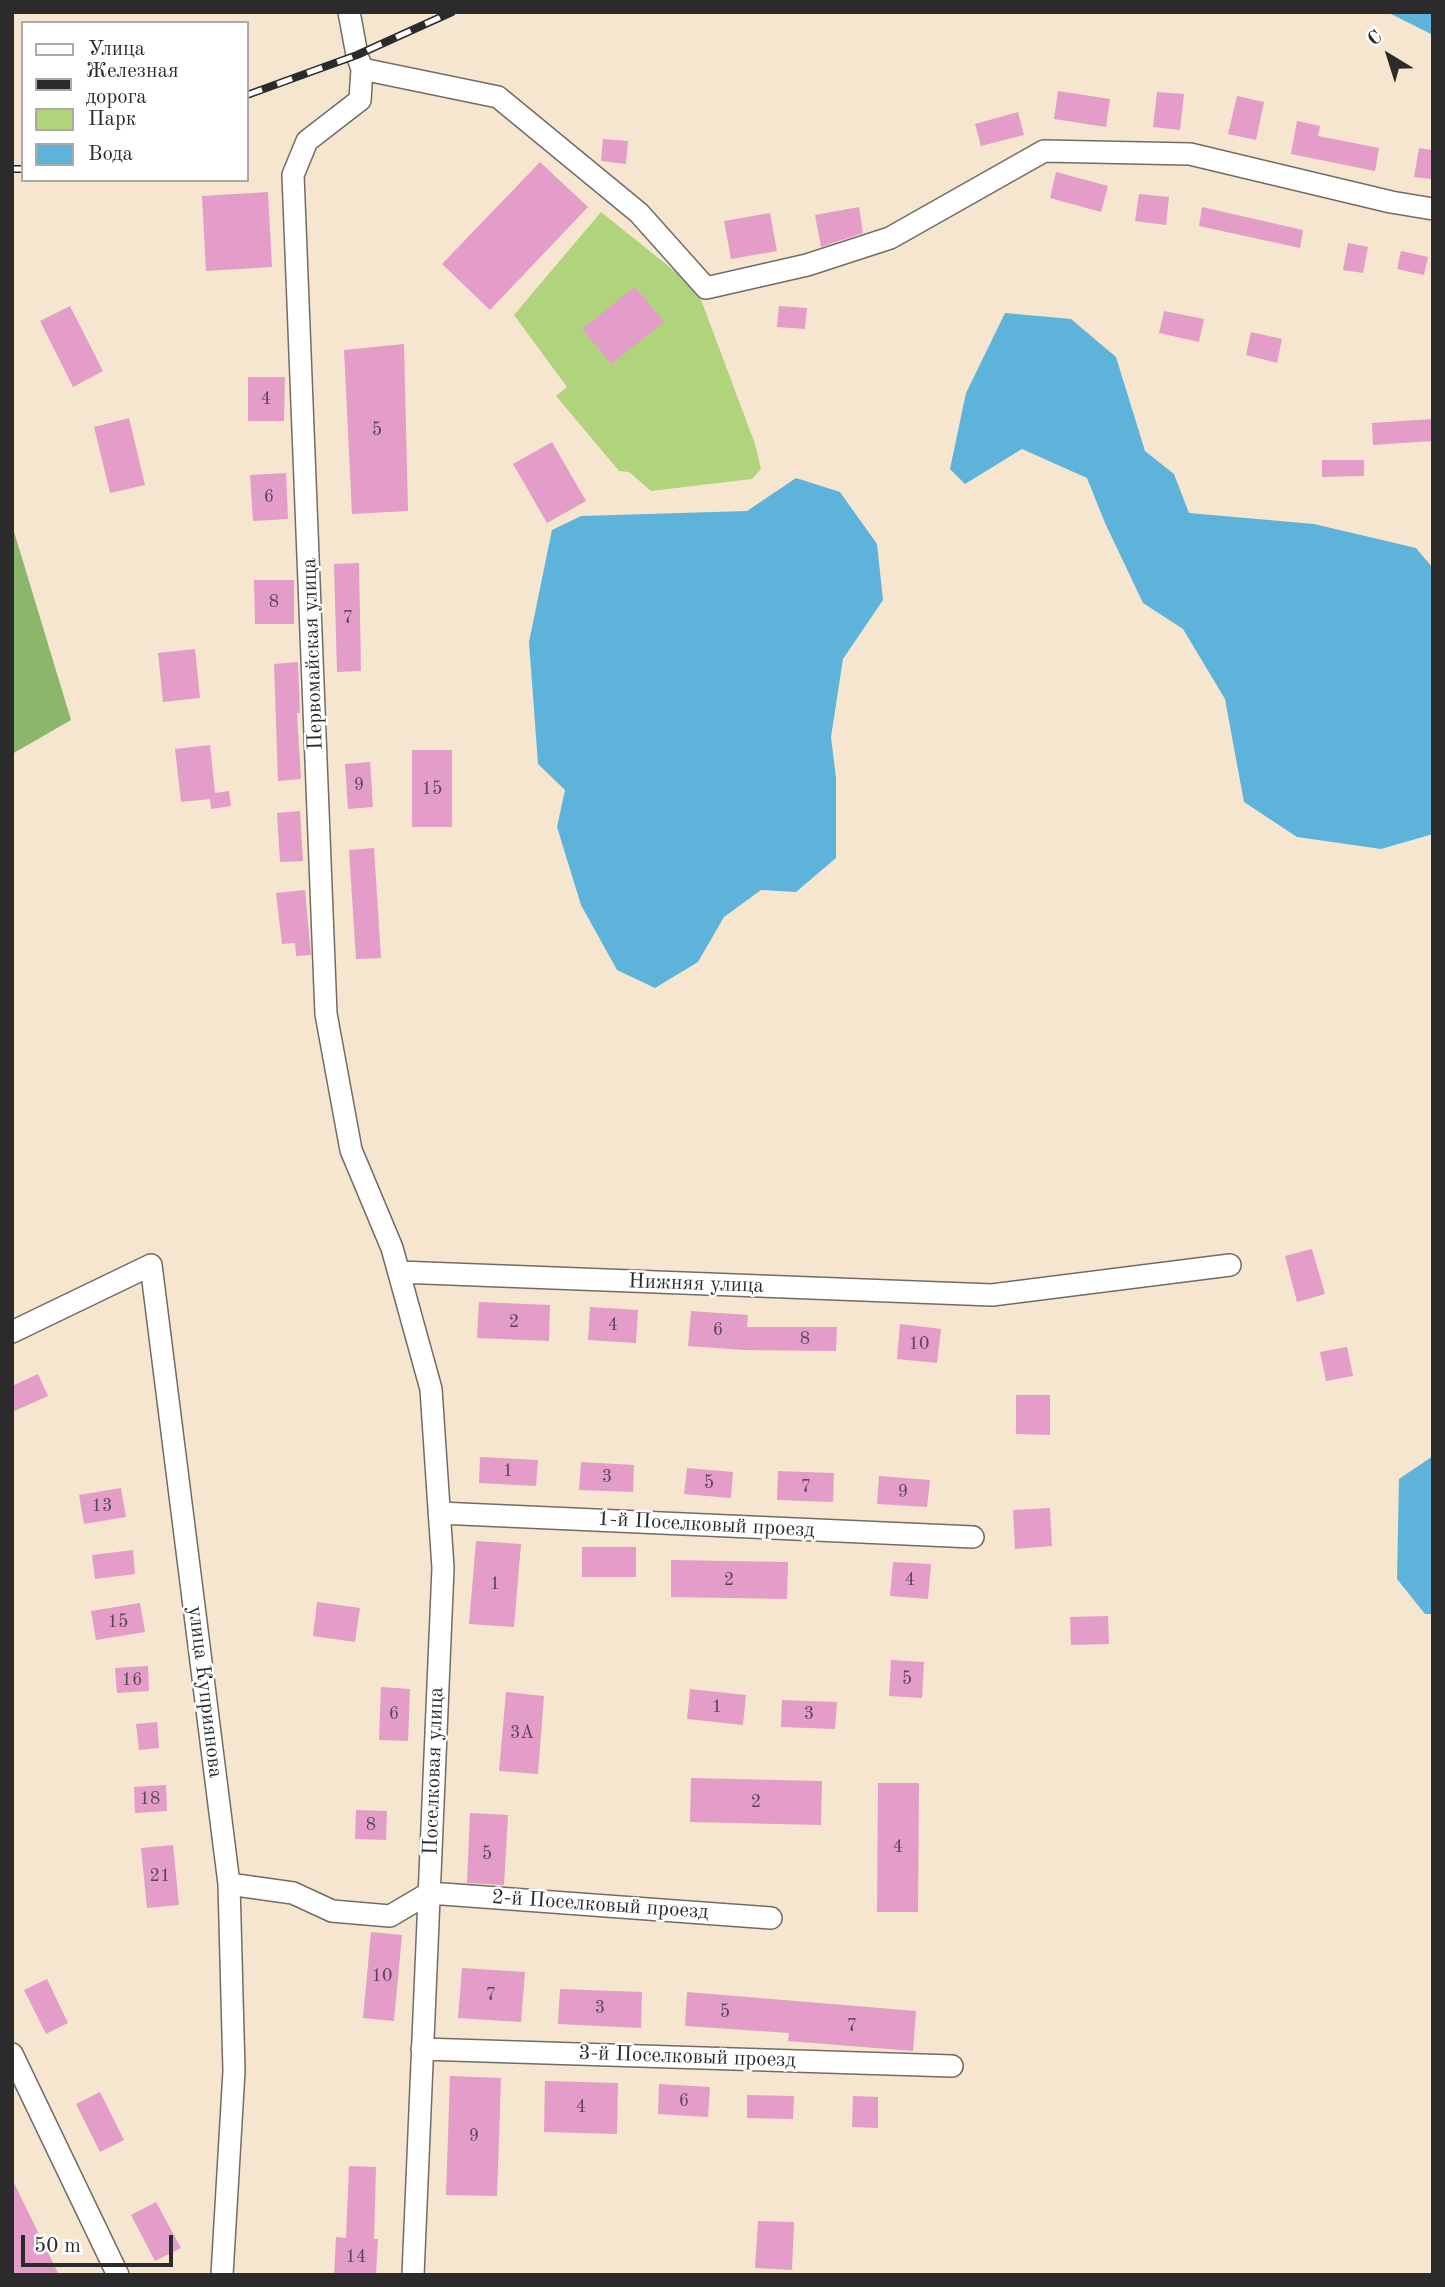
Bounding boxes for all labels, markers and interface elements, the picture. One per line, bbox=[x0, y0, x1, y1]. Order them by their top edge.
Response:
legend bbox=[21, 21, 248, 182]
north arrow bbox=[1354, 21, 1424, 91]
text: С bbox=[1365, 28, 1387, 50]
text: Улица bbox=[88, 39, 145, 60]
text: Железная дорога bbox=[86, 61, 179, 108]
text: Парк bbox=[88, 109, 136, 130]
text: Вода bbox=[88, 144, 133, 165]
house number: 4 bbox=[261, 388, 271, 410]
house number: 5 bbox=[372, 419, 382, 441]
house number: 6 bbox=[264, 486, 274, 508]
street label: Первомайская улица bbox=[297, 558, 329, 750]
house number: 8 bbox=[269, 591, 279, 613]
house number: 7 bbox=[343, 607, 353, 629]
house number: 9 bbox=[354, 774, 364, 796]
house number: 15 bbox=[422, 778, 442, 800]
street label: Нижняя улица bbox=[628, 1269, 764, 1299]
house number: 2 bbox=[509, 1311, 519, 1333]
house number: 4 bbox=[608, 1314, 618, 1336]
house number: 6 bbox=[713, 1319, 723, 1341]
house number: 8 bbox=[800, 1328, 810, 1350]
house number: 10 bbox=[909, 1333, 929, 1355]
house number: 1 bbox=[503, 1460, 513, 1482]
house number: 3 bbox=[602, 1466, 612, 1488]
house number: 5 bbox=[704, 1472, 714, 1494]
house number: 7 bbox=[801, 1476, 811, 1498]
house number: 9 bbox=[898, 1481, 908, 1503]
house number: 13 bbox=[92, 1495, 112, 1517]
street label: 1-й Поселковый проезд bbox=[597, 1507, 815, 1543]
house number: 2 bbox=[724, 1569, 734, 1591]
house number: 4 bbox=[905, 1569, 915, 1591]
house number: 1 bbox=[490, 1573, 500, 1595]
street label: улица Куприянова bbox=[182, 1605, 228, 1779]
house number: 15 bbox=[108, 1611, 128, 1633]
house number: 5 bbox=[902, 1668, 912, 1690]
house number: 16 bbox=[122, 1669, 142, 1691]
street label: Поселковая улица bbox=[418, 1686, 450, 1856]
house number: 1 bbox=[712, 1696, 722, 1718]
house number: 6 bbox=[389, 1703, 399, 1725]
house number: 3 bbox=[804, 1703, 814, 1725]
house number: 3А bbox=[510, 1722, 534, 1744]
house number: 18 bbox=[140, 1788, 160, 1810]
house number: 2 bbox=[751, 1791, 761, 1813]
house number: 8 bbox=[366, 1814, 376, 1836]
house number: 4 bbox=[893, 1836, 903, 1858]
house number: 5 bbox=[482, 1843, 492, 1865]
house number: 21 bbox=[150, 1865, 170, 1887]
street label: 2-й Поселковый проезд bbox=[491, 1885, 709, 1925]
house number: 10 bbox=[372, 1965, 392, 1987]
house number: 7 bbox=[486, 1984, 496, 2006]
house number: 3 bbox=[595, 1997, 605, 2019]
house number: 5 bbox=[720, 2001, 730, 2023]
house number: 7 bbox=[847, 2015, 857, 2037]
street label: 3-й Поселковый проезд bbox=[578, 2041, 796, 2073]
house number: 6 bbox=[679, 2090, 689, 2112]
house number: 4 bbox=[576, 2096, 586, 2118]
house number: 9 bbox=[469, 2125, 479, 2147]
scale bar bbox=[24, 2220, 177, 2264]
text: 50 m bbox=[34, 2236, 81, 2257]
house number: 14 bbox=[346, 2246, 366, 2268]

